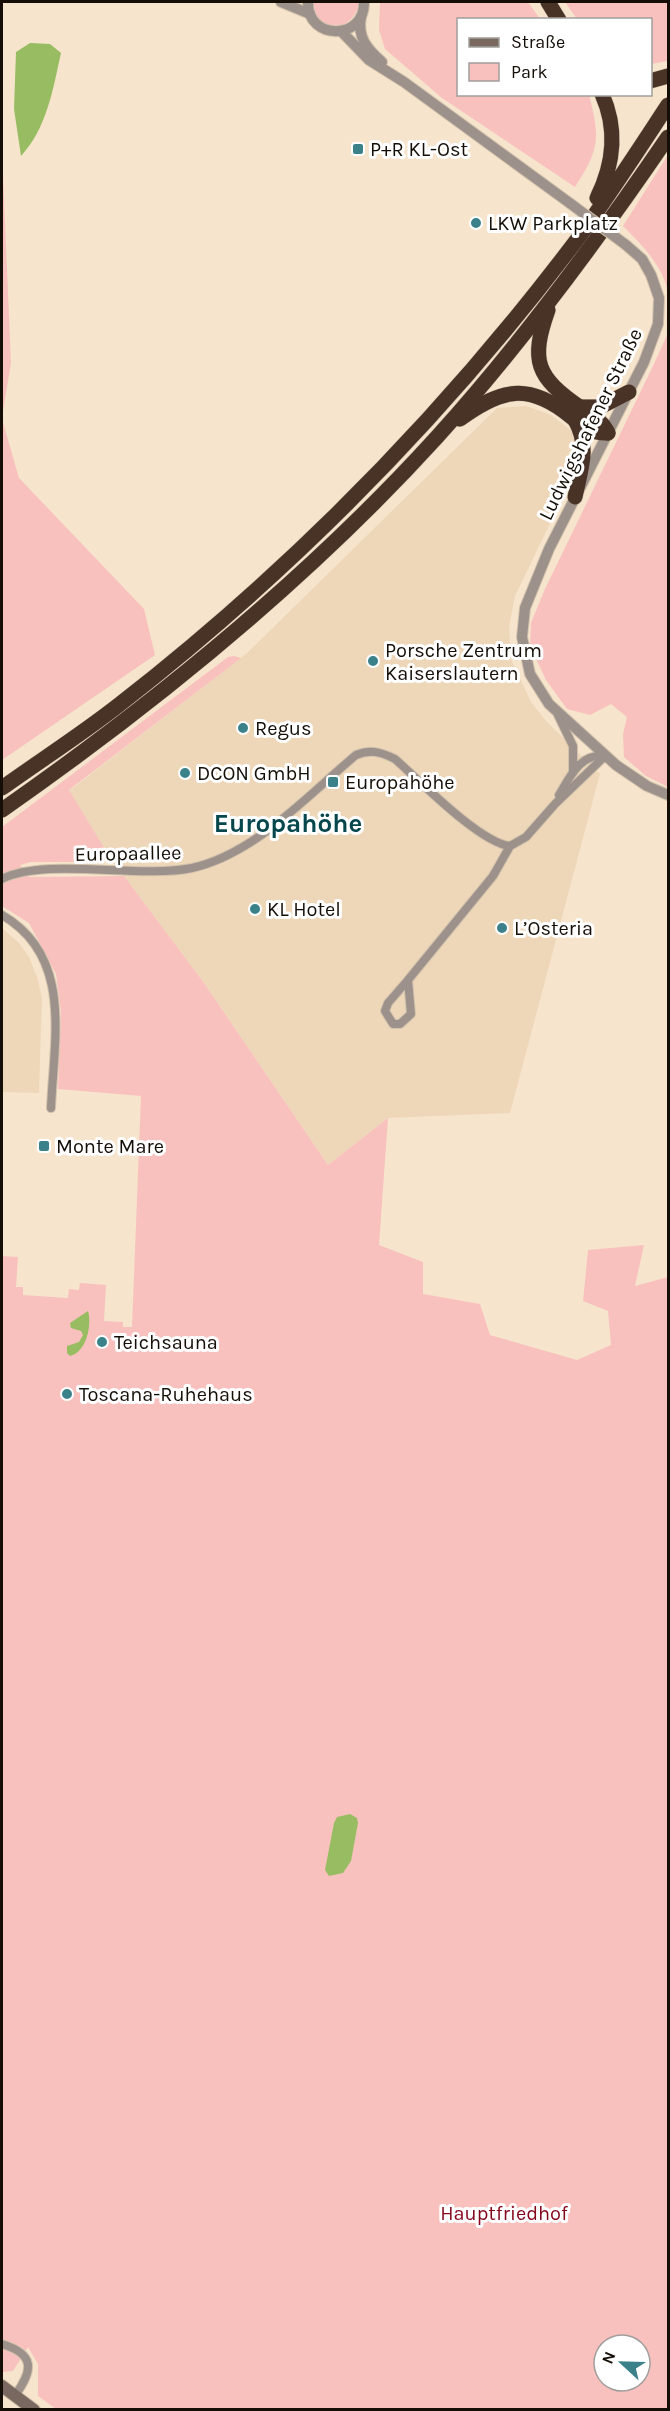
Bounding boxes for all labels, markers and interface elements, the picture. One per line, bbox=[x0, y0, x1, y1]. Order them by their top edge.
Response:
legend bbox=[457, 18, 652, 96]
text: Straße bbox=[511, 31, 565, 53]
text: Park bbox=[511, 61, 548, 83]
place label: P+R KL-Ost bbox=[370, 138, 468, 161]
marker: P+R KL-Ost bbox=[351, 142, 365, 156]
place label: LKW Parkplatz bbox=[488, 212, 618, 235]
marker: LKW Parkplatz bbox=[469, 216, 483, 230]
street label: Ludwigshafener Straße bbox=[534, 325, 647, 524]
place label: Porsche Zentrum Kaiserslautern bbox=[385, 639, 542, 685]
marker: Porsche Zentrum Kaiserslautern bbox=[366, 654, 380, 668]
place label: Regus bbox=[255, 717, 311, 740]
marker: Regus bbox=[236, 721, 250, 735]
place label: DCON GmbH bbox=[197, 762, 311, 785]
marker: DCON GmbH bbox=[178, 766, 192, 780]
place label: Europahöhe bbox=[345, 771, 455, 794]
marker: Europahöhe bbox=[326, 775, 340, 789]
district label: Europahöhe bbox=[214, 808, 362, 839]
street label: Europaallee bbox=[74, 841, 182, 866]
place label: KL Hotel bbox=[267, 898, 341, 921]
marker: KL Hotel bbox=[248, 902, 262, 916]
place label: L’Osteria bbox=[514, 917, 593, 940]
marker: L’Osteria bbox=[495, 921, 509, 935]
place label: Monte Mare bbox=[56, 1135, 164, 1158]
marker: Monte Mare bbox=[37, 1139, 51, 1153]
place label: Teichsauna bbox=[114, 1331, 218, 1354]
marker: Teichsauna bbox=[95, 1335, 109, 1349]
place label: Toscana-Ruhehaus bbox=[79, 1383, 253, 1406]
marker: Toscana-Ruhehaus bbox=[60, 1387, 74, 1401]
park label: Hauptfriedhof bbox=[440, 2202, 568, 2225]
north arrow bbox=[592, 2333, 652, 2393]
text: N bbox=[598, 2349, 620, 2366]

